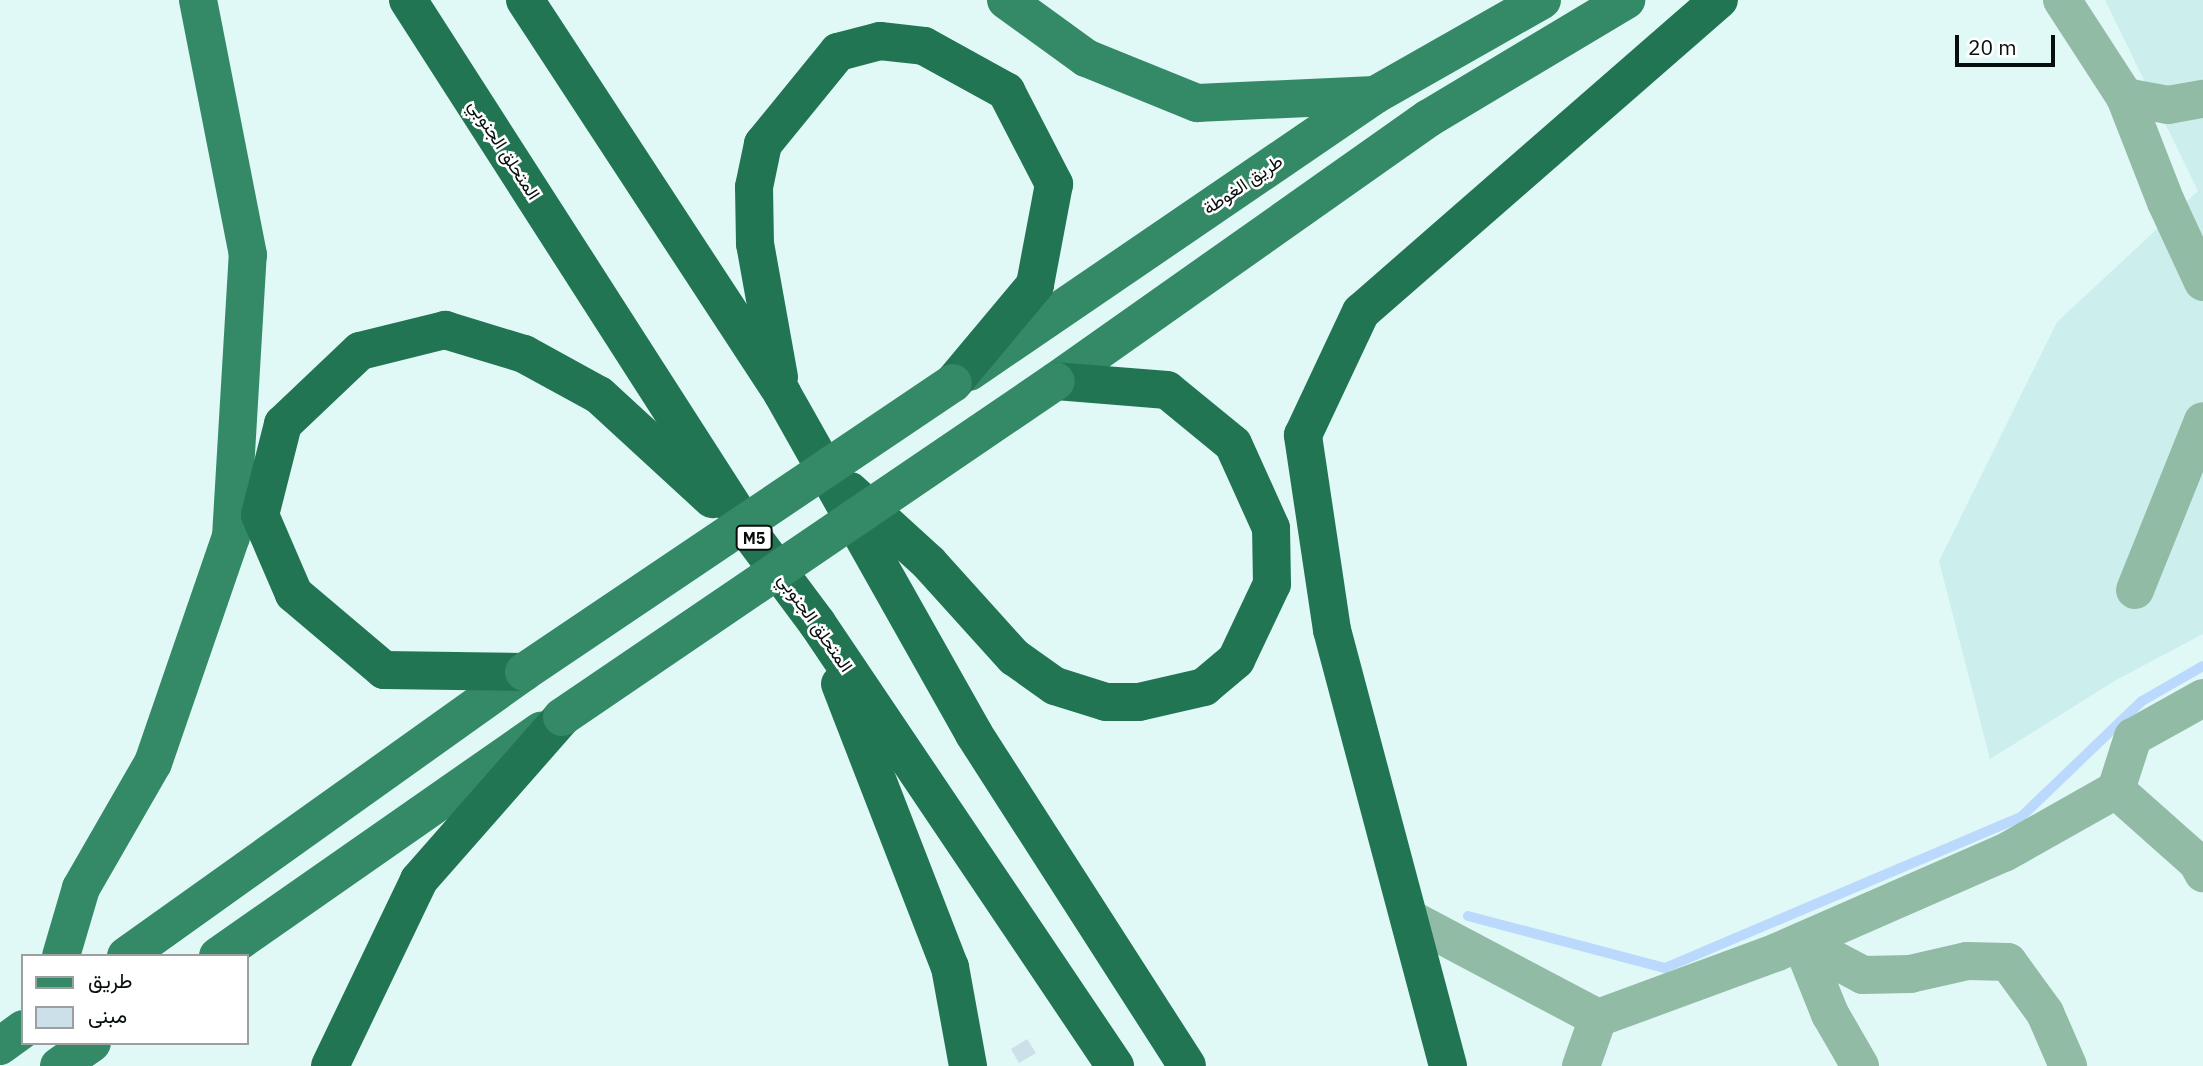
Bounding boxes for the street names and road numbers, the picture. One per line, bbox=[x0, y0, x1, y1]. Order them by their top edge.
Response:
street label: المتحلق الجنوبي bbox=[464, 96, 544, 204]
street label: طريق الغوطة bbox=[1199, 151, 1287, 219]
road number: M5 bbox=[735, 526, 773, 551]
street label: المتحلق الجنوبي bbox=[773, 570, 857, 676]

